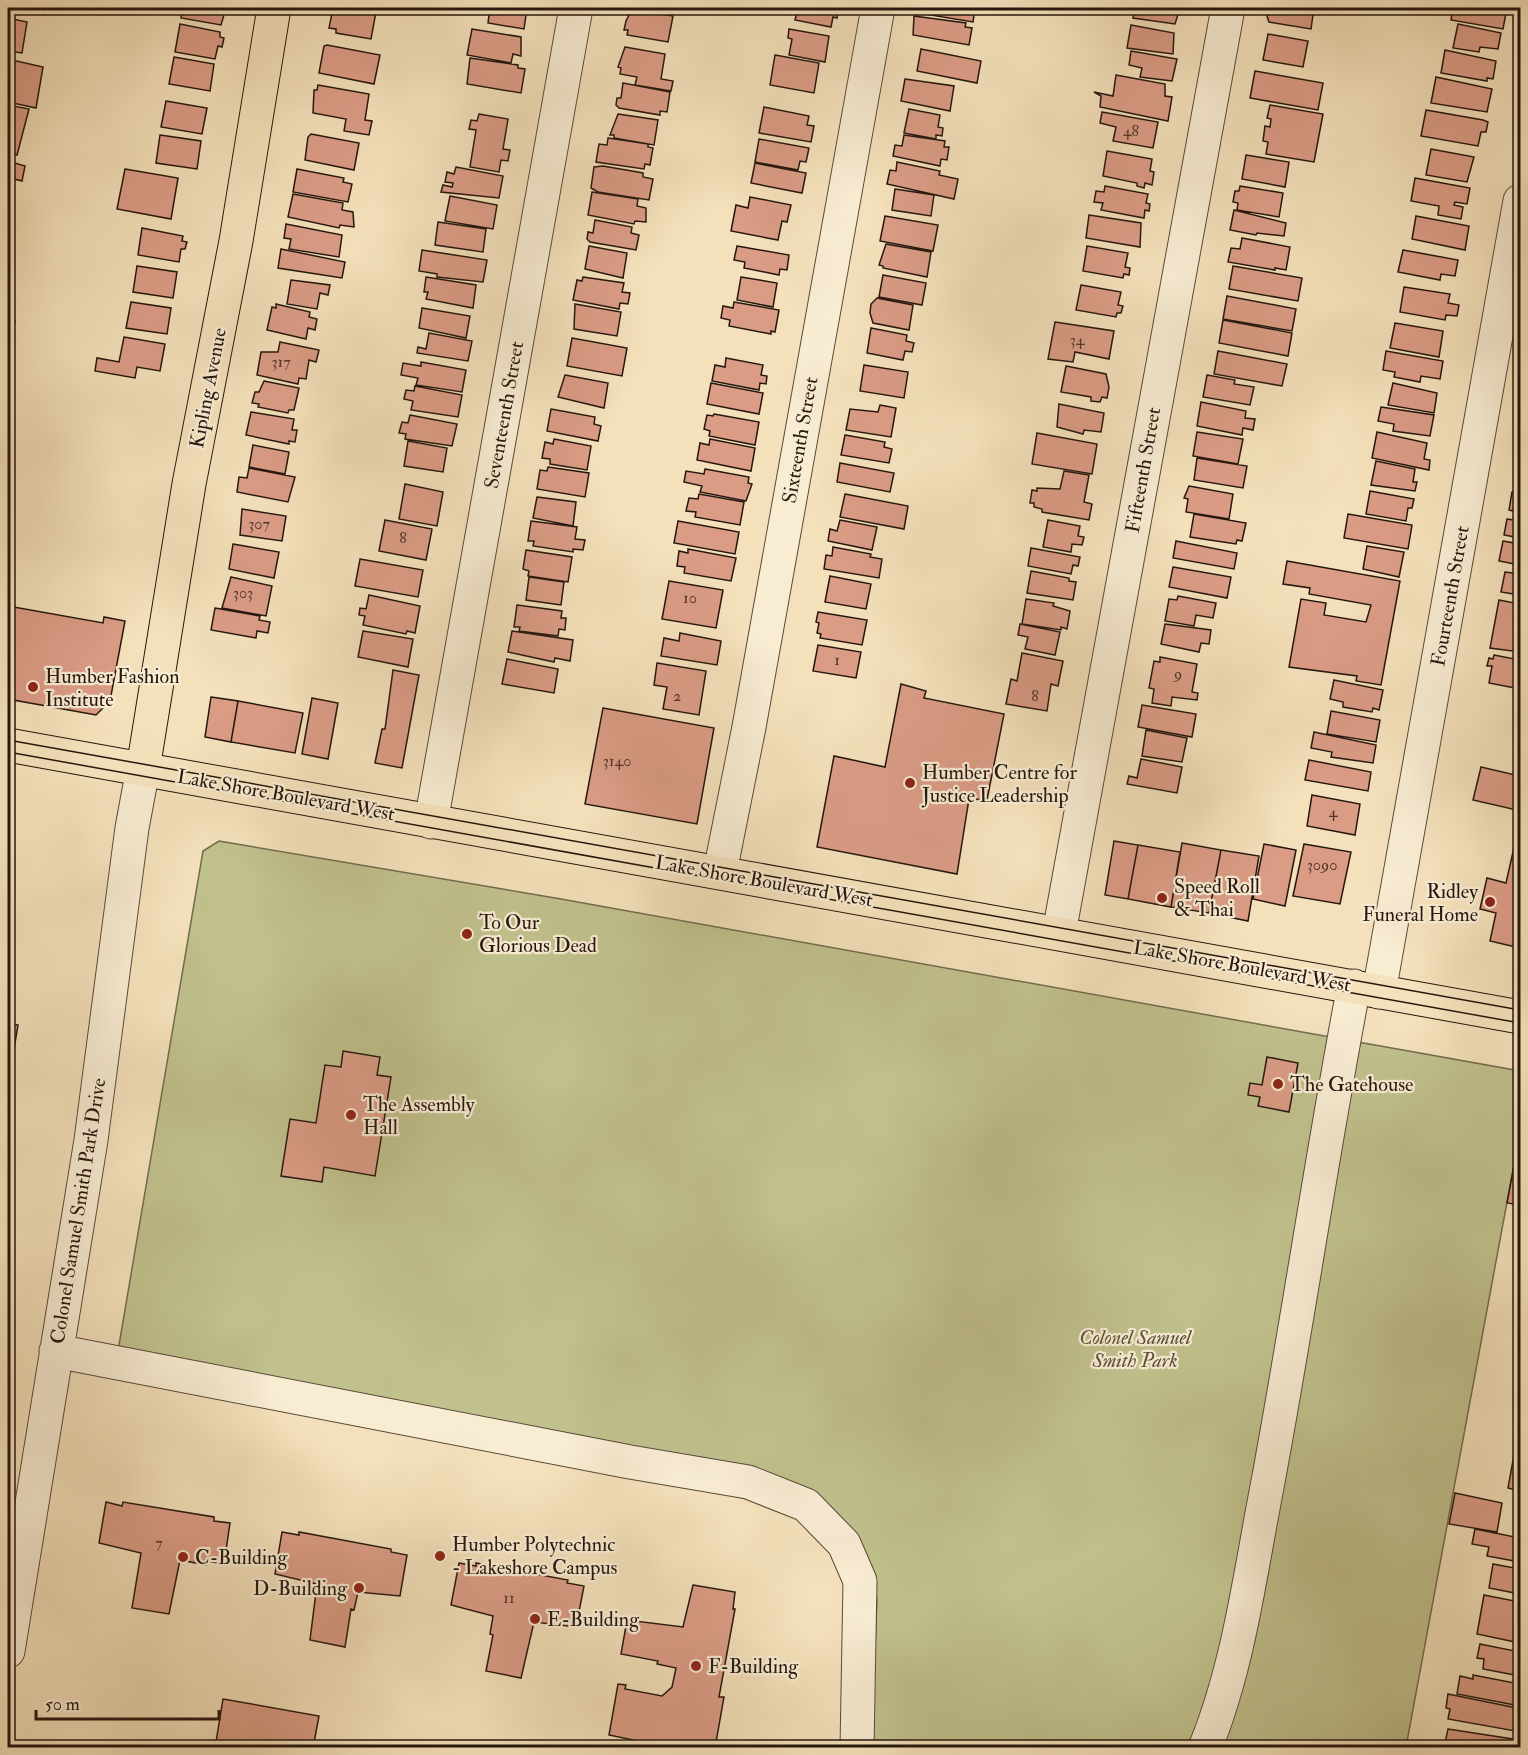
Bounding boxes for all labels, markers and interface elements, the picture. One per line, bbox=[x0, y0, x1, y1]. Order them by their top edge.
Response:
house number: 48 bbox=[1123, 121, 1140, 141]
street label: Kipling Avenue bbox=[184, 326, 233, 450]
house number: 34 bbox=[1070, 330, 1086, 350]
street label: Seventeenth Street bbox=[479, 339, 529, 491]
house number: 317 bbox=[271, 352, 291, 372]
street label: Sixteenth Street bbox=[777, 374, 824, 505]
street label: Fifteenth Street bbox=[1120, 405, 1166, 535]
house number: 307 bbox=[248, 514, 271, 534]
street label: Fourteenth Street bbox=[1425, 523, 1475, 668]
house number: 8 bbox=[399, 528, 407, 548]
house number: 303 bbox=[233, 583, 253, 603]
house number: 10 bbox=[683, 588, 697, 608]
house number: 1 bbox=[834, 650, 840, 670]
place label: Humber Fashion Institute bbox=[45, 664, 179, 712]
house number: 9 bbox=[1173, 664, 1182, 684]
marker: Humber Fashion Institute bbox=[26, 680, 40, 694]
house number: 2 bbox=[673, 686, 681, 706]
house number: 8 bbox=[1031, 686, 1039, 706]
house number: 3140 bbox=[603, 751, 631, 771]
place label: Humber Centre for Justice Leadership bbox=[921, 760, 1077, 809]
street label: Lake Shore Boulevard West bbox=[175, 764, 397, 827]
marker: Humber Centre for Justice Leadership bbox=[903, 776, 917, 790]
house number: 4 bbox=[1329, 802, 1339, 822]
street label: Lake Shore Boulevard West bbox=[653, 850, 875, 913]
house number: 3090 bbox=[1307, 855, 1337, 875]
place label: Speed Roll & Thai bbox=[1174, 874, 1260, 922]
place label: Ridley Funeral Home bbox=[1362, 879, 1479, 927]
marker: Speed Roll & Thai bbox=[1155, 891, 1169, 905]
marker: Ridley Funeral Home bbox=[1483, 895, 1497, 909]
place label: To Our Glorious Dead bbox=[479, 910, 597, 958]
marker: To Our Glorious Dead bbox=[460, 927, 474, 941]
street label: Lake Shore Boulevard West bbox=[1131, 935, 1353, 998]
place label: The Gatehouse bbox=[1290, 1072, 1413, 1097]
street label: Colonel Samuel Smith Park Drive bbox=[45, 1076, 111, 1346]
marker: The Gatehouse bbox=[1271, 1077, 1285, 1091]
place label: The Assembly Hall bbox=[363, 1092, 476, 1140]
marker: The Assembly Hall bbox=[344, 1108, 358, 1122]
park label: Colonel Samuel Smith Park bbox=[1079, 1325, 1193, 1373]
place label: Humber Polytechnic - Lakeshore Campus bbox=[452, 1532, 618, 1581]
house number: 7 bbox=[155, 1533, 163, 1553]
place label: C-Building bbox=[195, 1545, 288, 1570]
marker: Humber Polytechnic - Lakeshore Campus bbox=[433, 1549, 447, 1563]
marker: C-Building bbox=[176, 1550, 190, 1564]
place label: D-Building bbox=[253, 1576, 348, 1601]
marker: D-Building bbox=[352, 1581, 366, 1595]
house number: 11 bbox=[503, 1588, 515, 1608]
place label: E-Building bbox=[547, 1607, 640, 1632]
marker: E-Building bbox=[528, 1612, 542, 1626]
place label: F-Building bbox=[708, 1654, 799, 1679]
marker: F-Building bbox=[689, 1659, 703, 1673]
scale bar bbox=[36, 1683, 219, 1721]
text: 50 m bbox=[45, 1693, 80, 1716]

